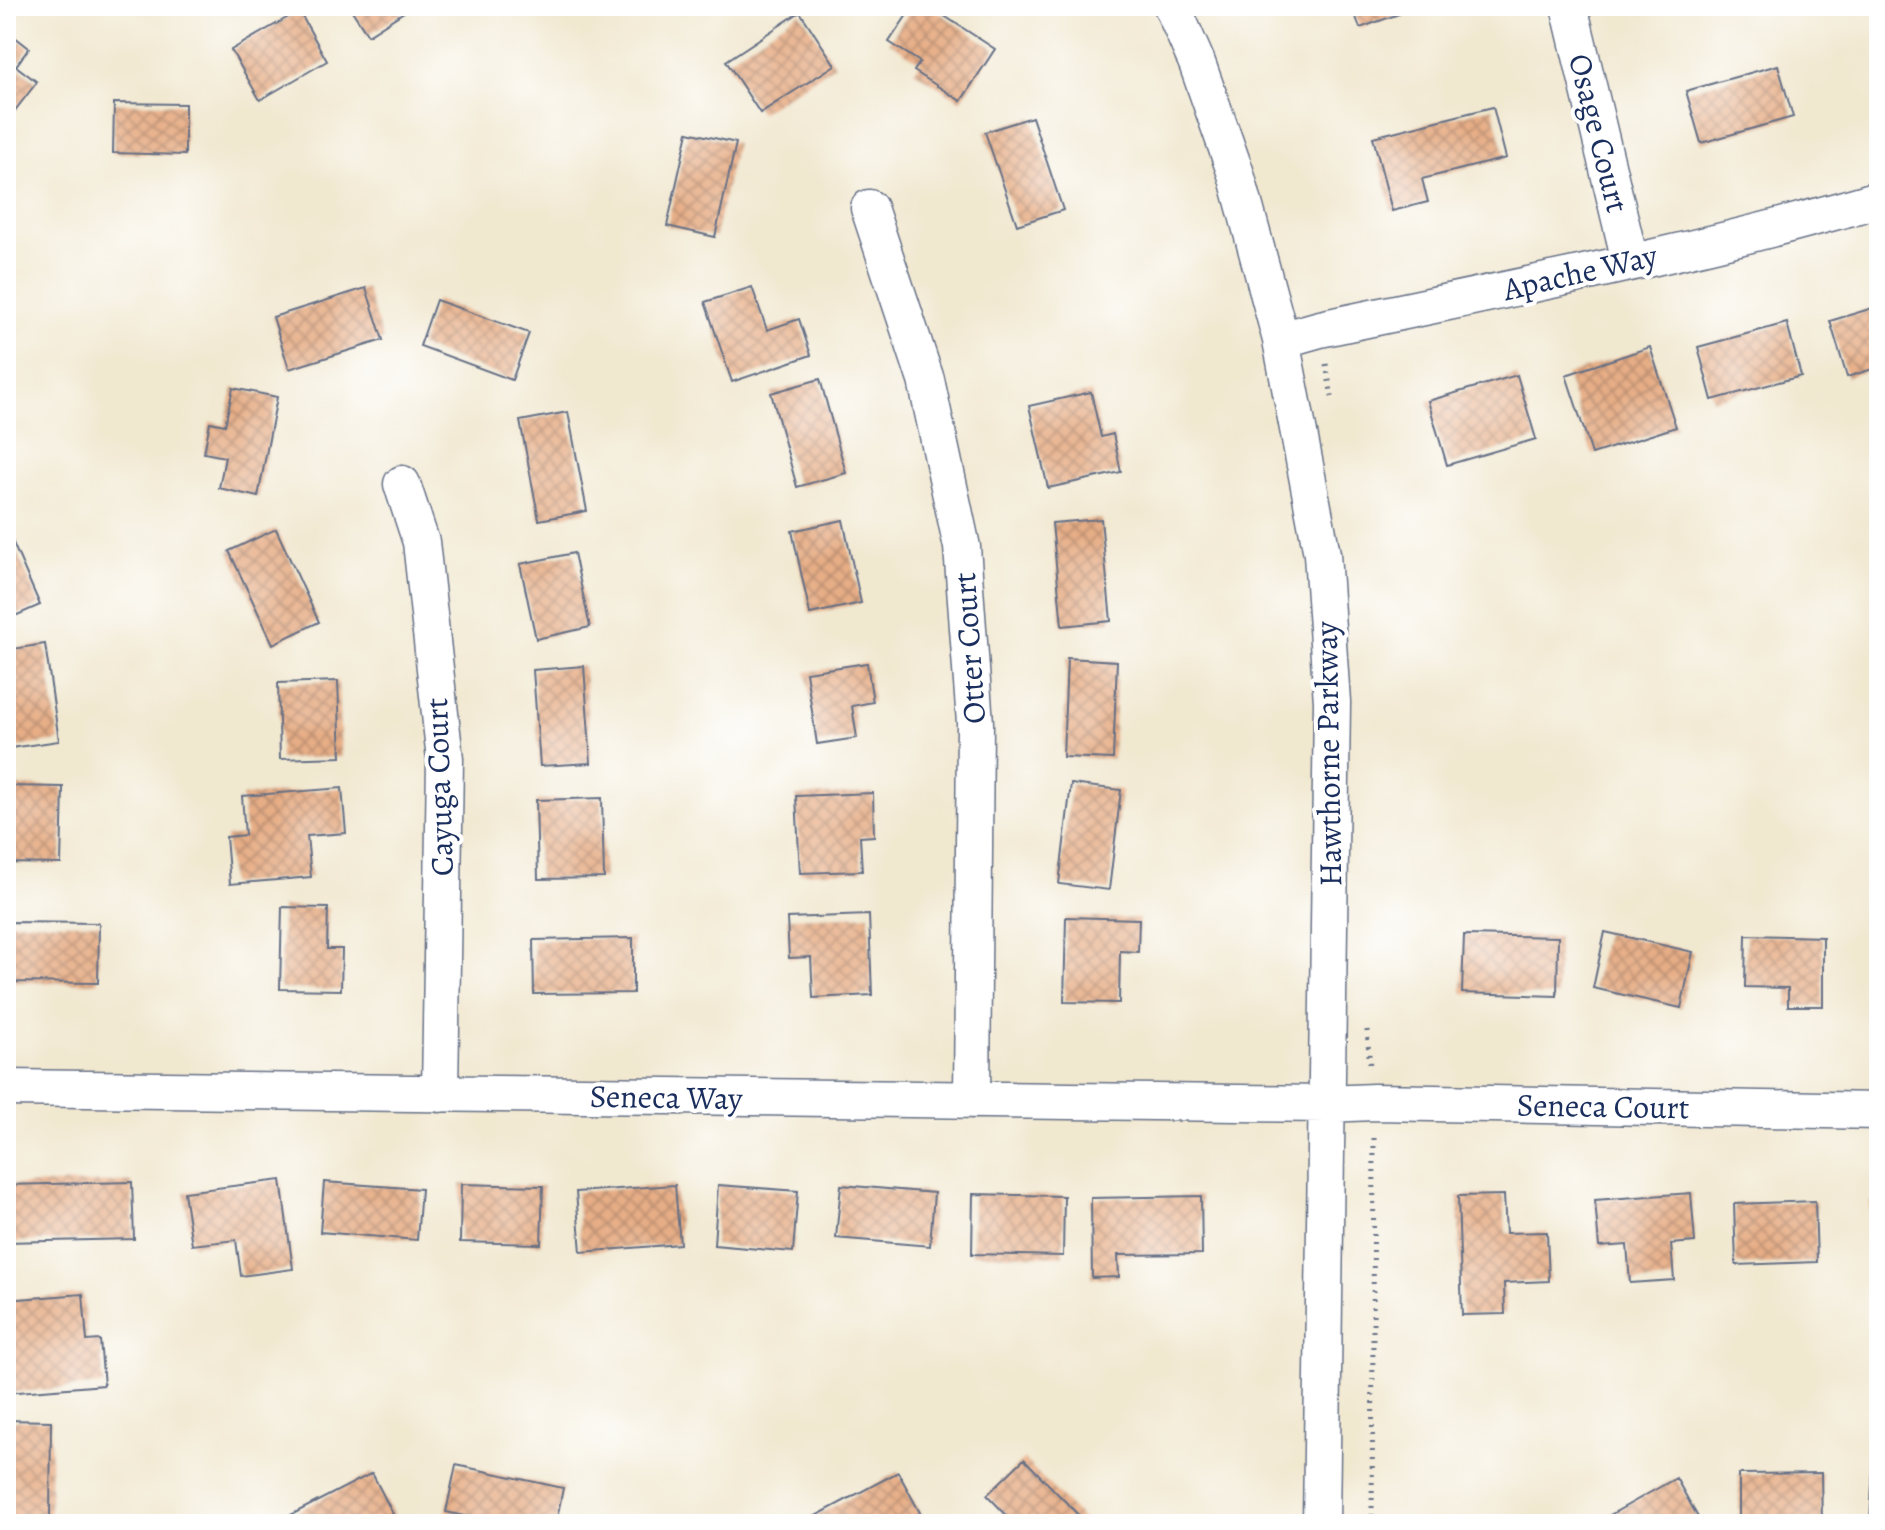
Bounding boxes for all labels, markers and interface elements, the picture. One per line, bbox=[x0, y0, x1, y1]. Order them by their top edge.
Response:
street label: Osage Court bbox=[1558, 49, 1640, 217]
street label: Apache Way bbox=[1498, 233, 1662, 311]
street label: Otter Court bbox=[942, 571, 996, 725]
street label: Hawthorne Parkway bbox=[1304, 620, 1352, 887]
street label: Cayuga Court bbox=[414, 697, 464, 877]
street label: Seneca Way bbox=[589, 1074, 744, 1120]
street label: Seneca Court bbox=[1516, 1082, 1690, 1130]

